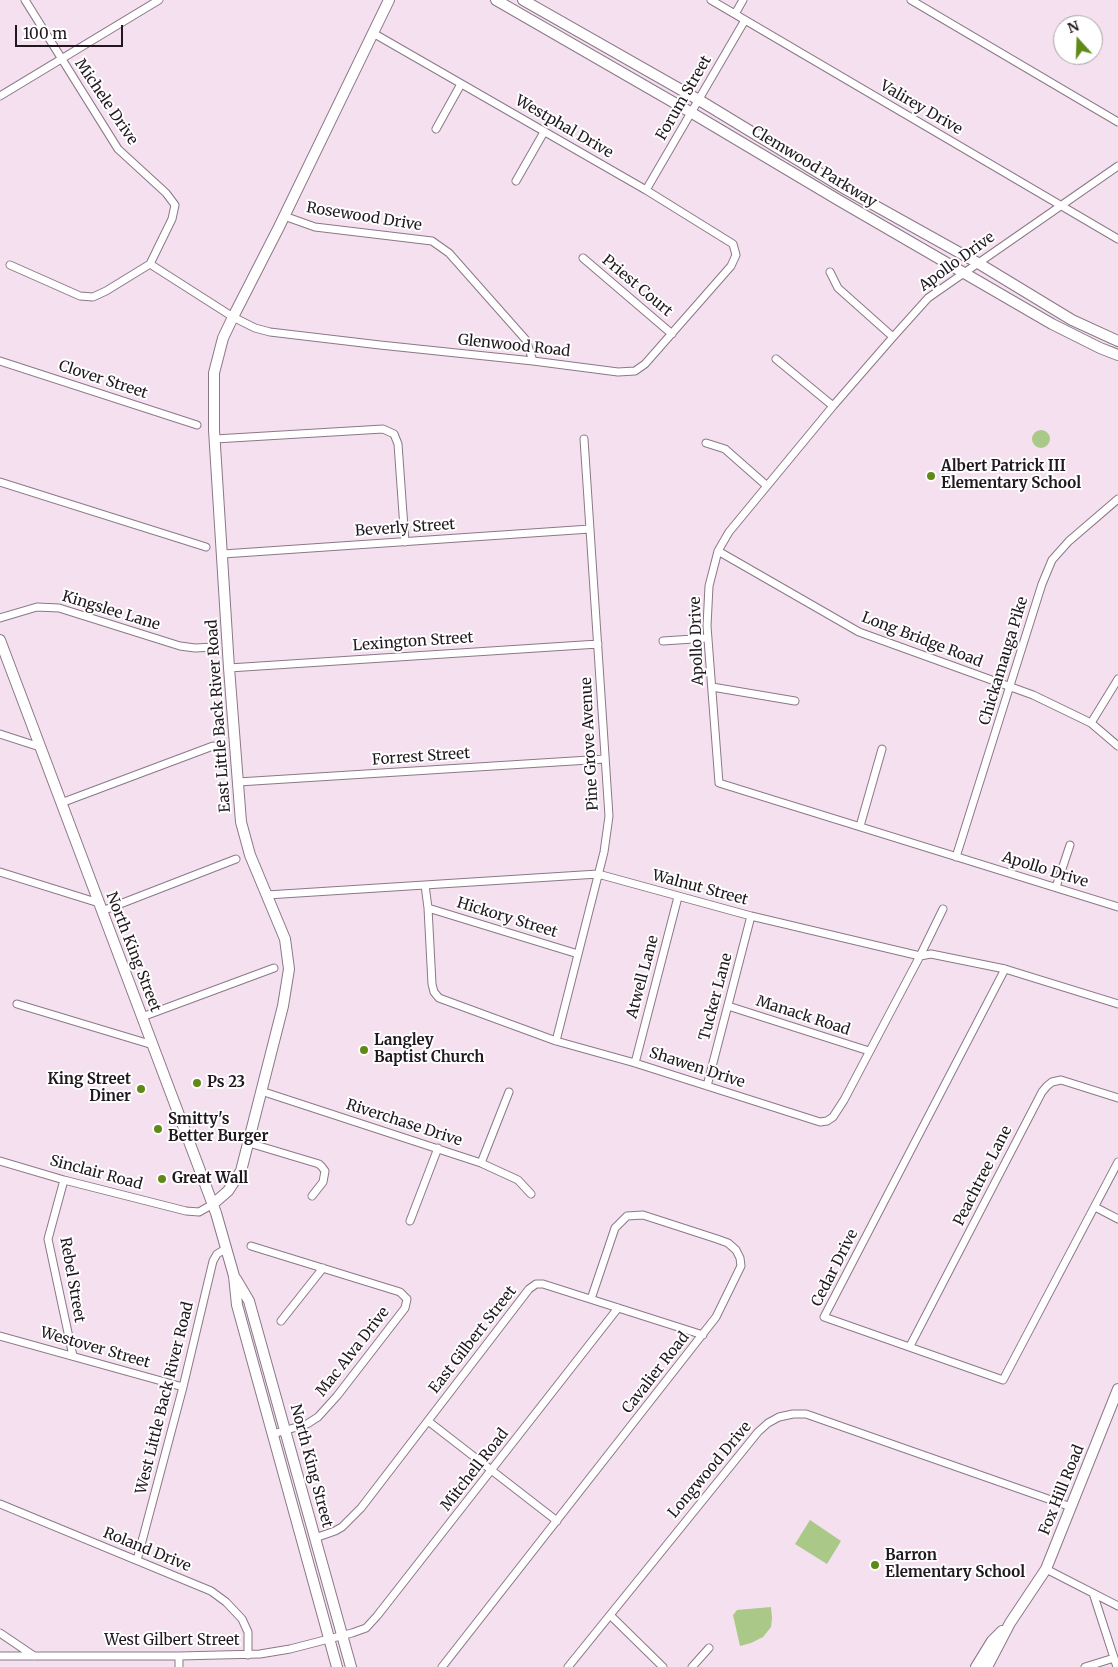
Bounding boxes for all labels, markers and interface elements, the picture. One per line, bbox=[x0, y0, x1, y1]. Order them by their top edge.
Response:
scale bar bbox=[18, 15, 125, 47]
north arrow bbox=[1053, 15, 1103, 65]
text: N bbox=[1065, 16, 1081, 37]
text: 100 m bbox=[23, 24, 67, 43]
street label: Forum Street bbox=[653, 52, 715, 144]
street label: Michele Drive bbox=[71, 56, 141, 148]
street label: Valirey Drive bbox=[877, 77, 965, 139]
street label: Westphal Drive bbox=[512, 92, 616, 162]
street label: Clemwood Parkway bbox=[748, 123, 880, 211]
street label: Rosewood Drive bbox=[305, 199, 423, 235]
street label: Apollo Drive bbox=[916, 229, 998, 295]
street label: Priest Court bbox=[598, 251, 676, 321]
street label: Glenwood Road bbox=[457, 331, 571, 361]
street label: Clover Street bbox=[56, 357, 150, 403]
place label: Albert Patrick III Elementary School bbox=[941, 458, 1081, 493]
marker: Albert Patrick III Elementary School bbox=[925, 470, 937, 482]
street label: Beverly Street bbox=[354, 516, 456, 540]
street label: Kingslee Lane bbox=[60, 588, 162, 634]
street label: Chickamauga Pike bbox=[976, 595, 1032, 727]
street label: Apollo Drive bbox=[686, 596, 708, 686]
street label: Long Bridge Road bbox=[859, 609, 985, 671]
street label: East Little Back River Road bbox=[203, 619, 235, 813]
street label: Lexington Street bbox=[352, 629, 474, 655]
street label: Pine Grove Avenue bbox=[578, 677, 602, 811]
street label: Forrest Street bbox=[371, 745, 471, 769]
street label: Apollo Drive bbox=[1000, 848, 1090, 892]
street label: Walnut Street bbox=[650, 867, 750, 909]
street label: North King Street bbox=[102, 889, 164, 1015]
street label: Hickory Street bbox=[455, 894, 559, 942]
street label: Atwell Lane bbox=[623, 933, 663, 1021]
street label: Tucker Lane bbox=[696, 951, 736, 1043]
street label: Manack Road bbox=[754, 992, 852, 1040]
place label: Langley Baptist Church bbox=[374, 1032, 484, 1067]
marker: Langley Baptist Church bbox=[358, 1044, 370, 1056]
street label: Shawen Drive bbox=[647, 1044, 747, 1092]
place label: King Street Diner bbox=[48, 1071, 131, 1106]
place label: Ps 23 bbox=[207, 1074, 245, 1092]
marker: Ps 23 bbox=[191, 1077, 203, 1089]
marker: King Street Diner bbox=[135, 1083, 147, 1095]
street label: Riverchase Drive bbox=[344, 1096, 464, 1150]
place label: Smitty's Better Burger bbox=[168, 1111, 268, 1146]
marker: Smitty's Better Burger bbox=[152, 1123, 164, 1135]
street label: Peachtree Lane bbox=[950, 1123, 1016, 1229]
street label: Sinclair Road bbox=[48, 1152, 144, 1194]
place label: Great Wall bbox=[172, 1170, 248, 1188]
marker: Great Wall bbox=[156, 1173, 168, 1185]
street label: Cedar Drive bbox=[808, 1226, 862, 1310]
street label: Rebel Street bbox=[56, 1236, 88, 1324]
street label: East Gilbert Street bbox=[426, 1283, 520, 1397]
street label: West Little Back River Road bbox=[132, 1300, 198, 1496]
street label: Mac Alva Drive bbox=[313, 1304, 393, 1400]
street label: Westover Street bbox=[38, 1324, 152, 1372]
street label: Cavalier Road bbox=[619, 1329, 693, 1417]
street label: North King Street bbox=[286, 1402, 336, 1530]
street label: Longwood Drive bbox=[665, 1418, 755, 1522]
street label: Mitchell Road bbox=[437, 1425, 513, 1515]
street label: Fox Hill Road bbox=[1036, 1442, 1088, 1538]
street label: Roland Drive bbox=[100, 1524, 194, 1576]
place label: Barron Elementary School bbox=[885, 1547, 1025, 1582]
marker: Barron Elementary School bbox=[869, 1559, 881, 1571]
street label: West Gilbert Street bbox=[104, 1632, 240, 1650]

